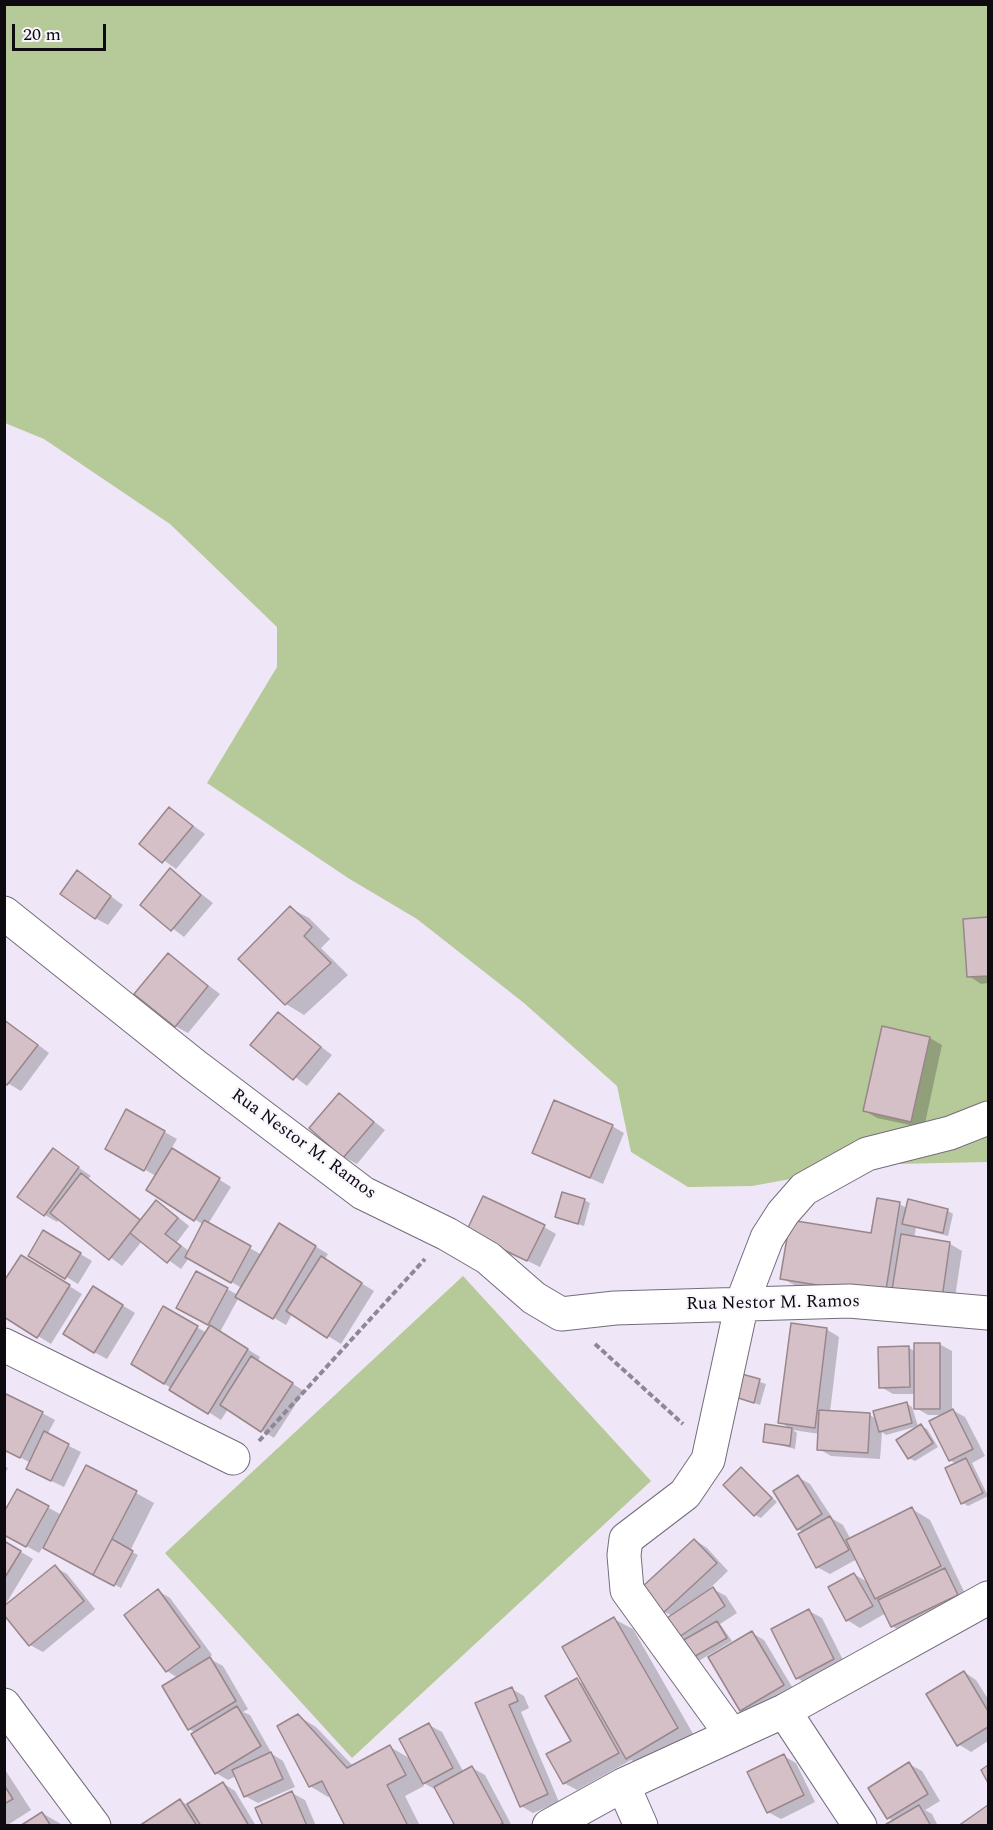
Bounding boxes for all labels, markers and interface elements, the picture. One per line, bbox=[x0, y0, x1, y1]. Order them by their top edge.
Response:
scale bar bbox=[15, 12, 110, 50]
text: 20 m bbox=[23, 21, 61, 48]
street label: Rua Nestor M. Ramos bbox=[226, 1085, 380, 1205]
street label: Rua Nestor M. Ramos bbox=[686, 1292, 860, 1316]

